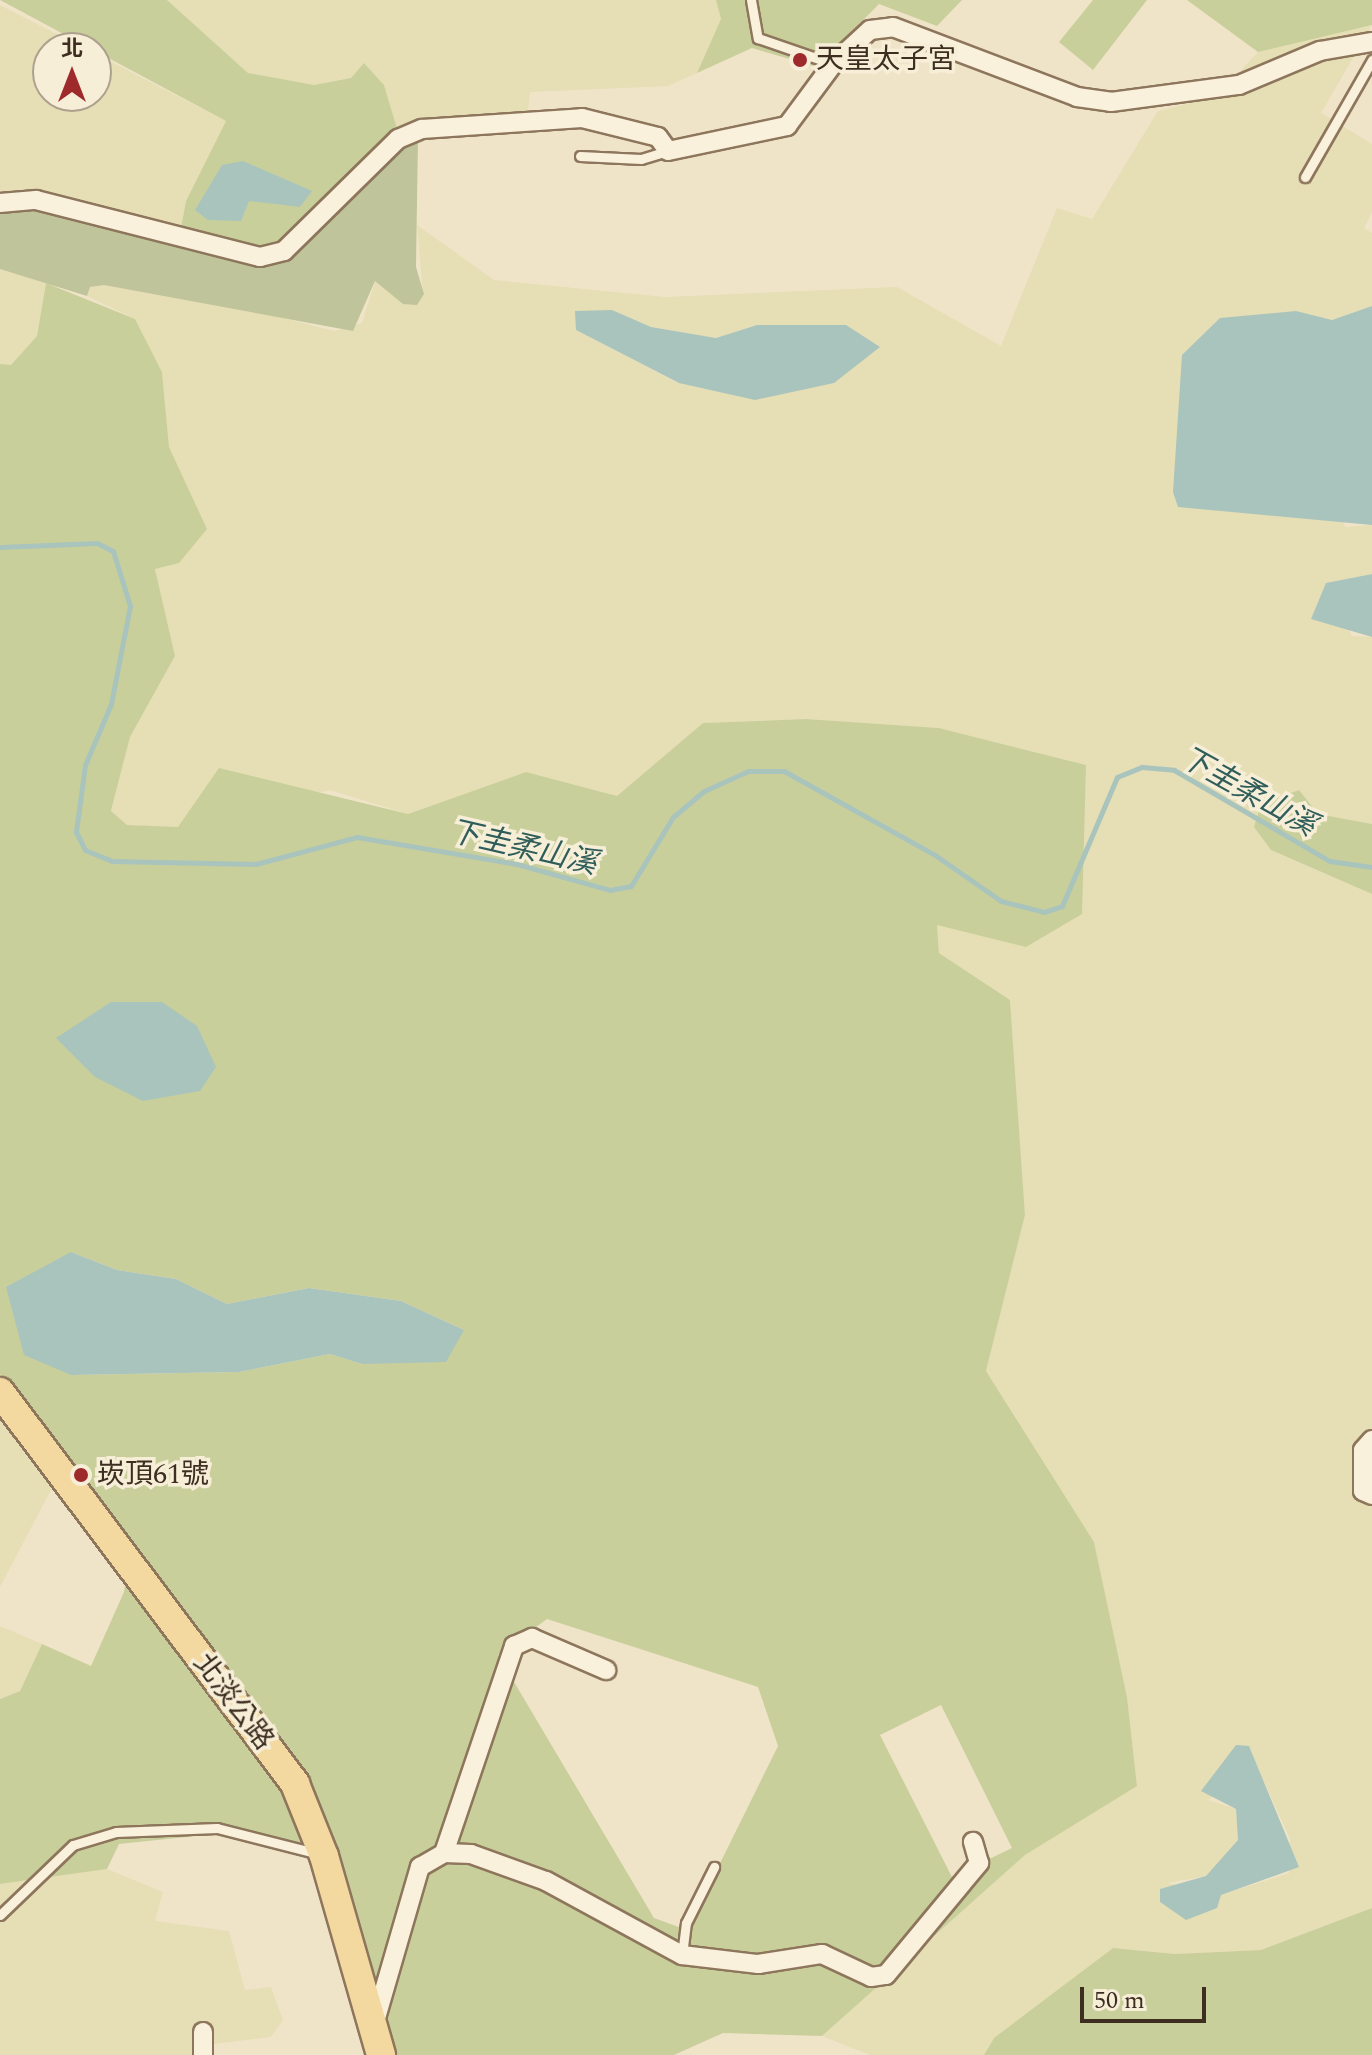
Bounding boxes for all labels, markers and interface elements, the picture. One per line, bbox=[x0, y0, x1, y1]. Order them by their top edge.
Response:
north arrow bbox=[32, 32, 112, 112]
text: 北 bbox=[61, 33, 83, 66]
place label: 天皇太子宮 bbox=[816, 43, 956, 77]
marker: 天皇太子宮 bbox=[791, 51, 809, 69]
water label: 下圭柔山溪 bbox=[1174, 740, 1322, 844]
water label: 下圭柔山溪 bbox=[446, 814, 600, 882]
place label: 崁頂61號 bbox=[97, 1458, 209, 1492]
marker: 崁頂61號 bbox=[72, 1466, 90, 1484]
street label: 北淡公路 bbox=[186, 1647, 280, 1757]
scale bar bbox=[1084, 1971, 1210, 2021]
text: 50 m bbox=[1094, 1983, 1145, 2019]

